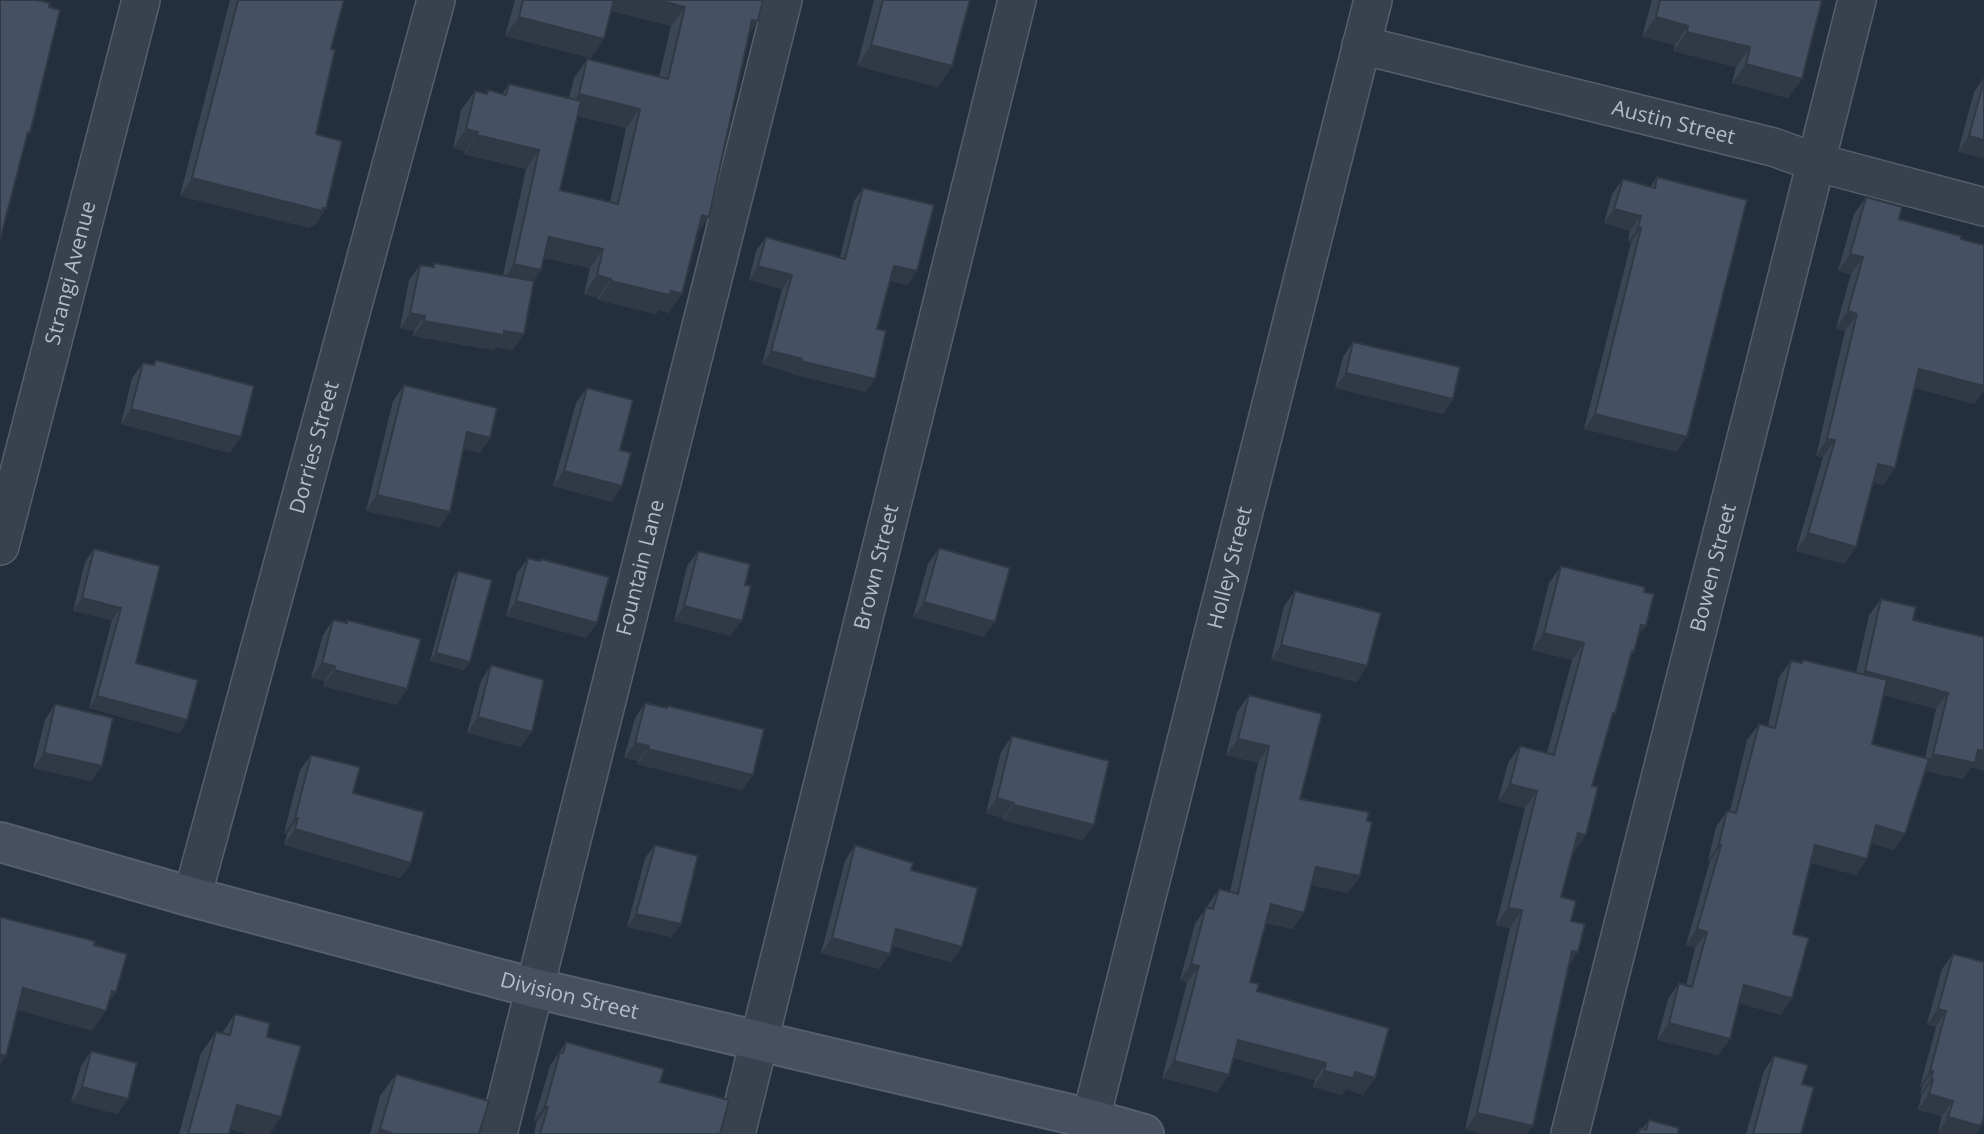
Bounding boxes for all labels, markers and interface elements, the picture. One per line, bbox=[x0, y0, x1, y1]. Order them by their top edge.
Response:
street label: Austin Street bbox=[1609, 93, 1738, 150]
street label: Strangi Avenue bbox=[38, 198, 102, 348]
street label: Dorries Street bbox=[282, 378, 345, 517]
street label: Fountain Lane bbox=[609, 496, 670, 638]
street label: Bowen Street bbox=[1683, 500, 1742, 635]
street label: Brown Street bbox=[846, 501, 904, 632]
street label: Holley Street bbox=[1200, 503, 1258, 632]
street label: Division Street bbox=[497, 965, 642, 1025]

